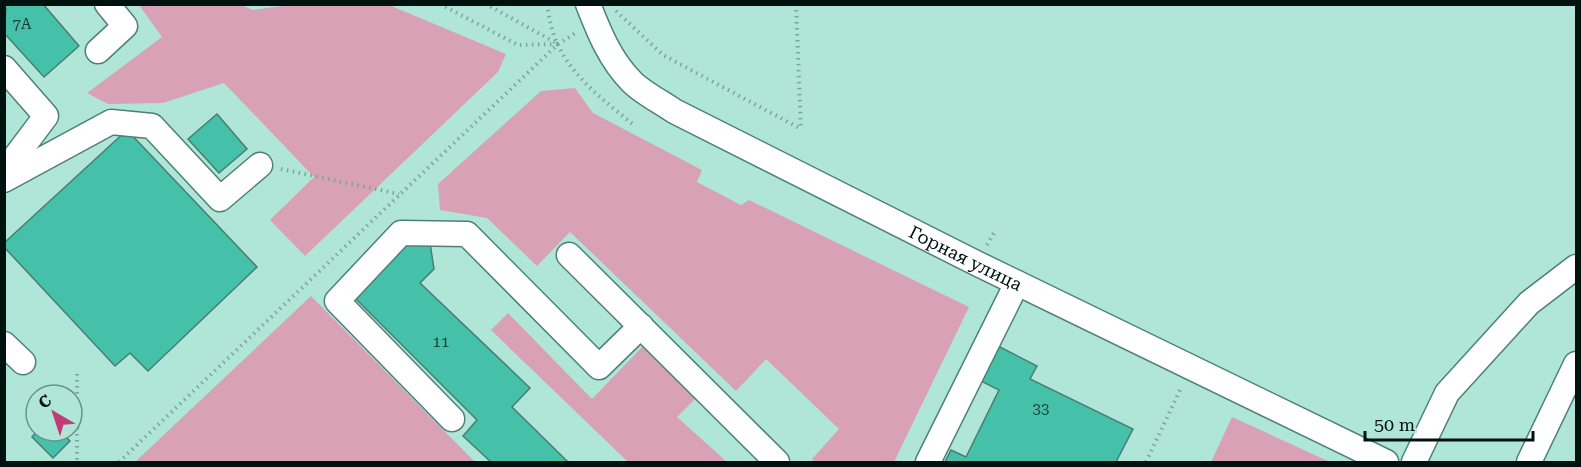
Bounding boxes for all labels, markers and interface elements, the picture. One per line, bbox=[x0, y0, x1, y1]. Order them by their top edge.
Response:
house number: 7А bbox=[13, 15, 32, 33]
street label: Горная улица bbox=[906, 221, 1026, 295]
house number: 11 bbox=[433, 333, 449, 351]
north arrow bbox=[24, 383, 84, 443]
text: С bbox=[35, 391, 55, 413]
house number: 33 bbox=[1033, 400, 1049, 418]
scale bar bbox=[1365, 404, 1533, 442]
text: 50 m bbox=[1374, 414, 1415, 435]

